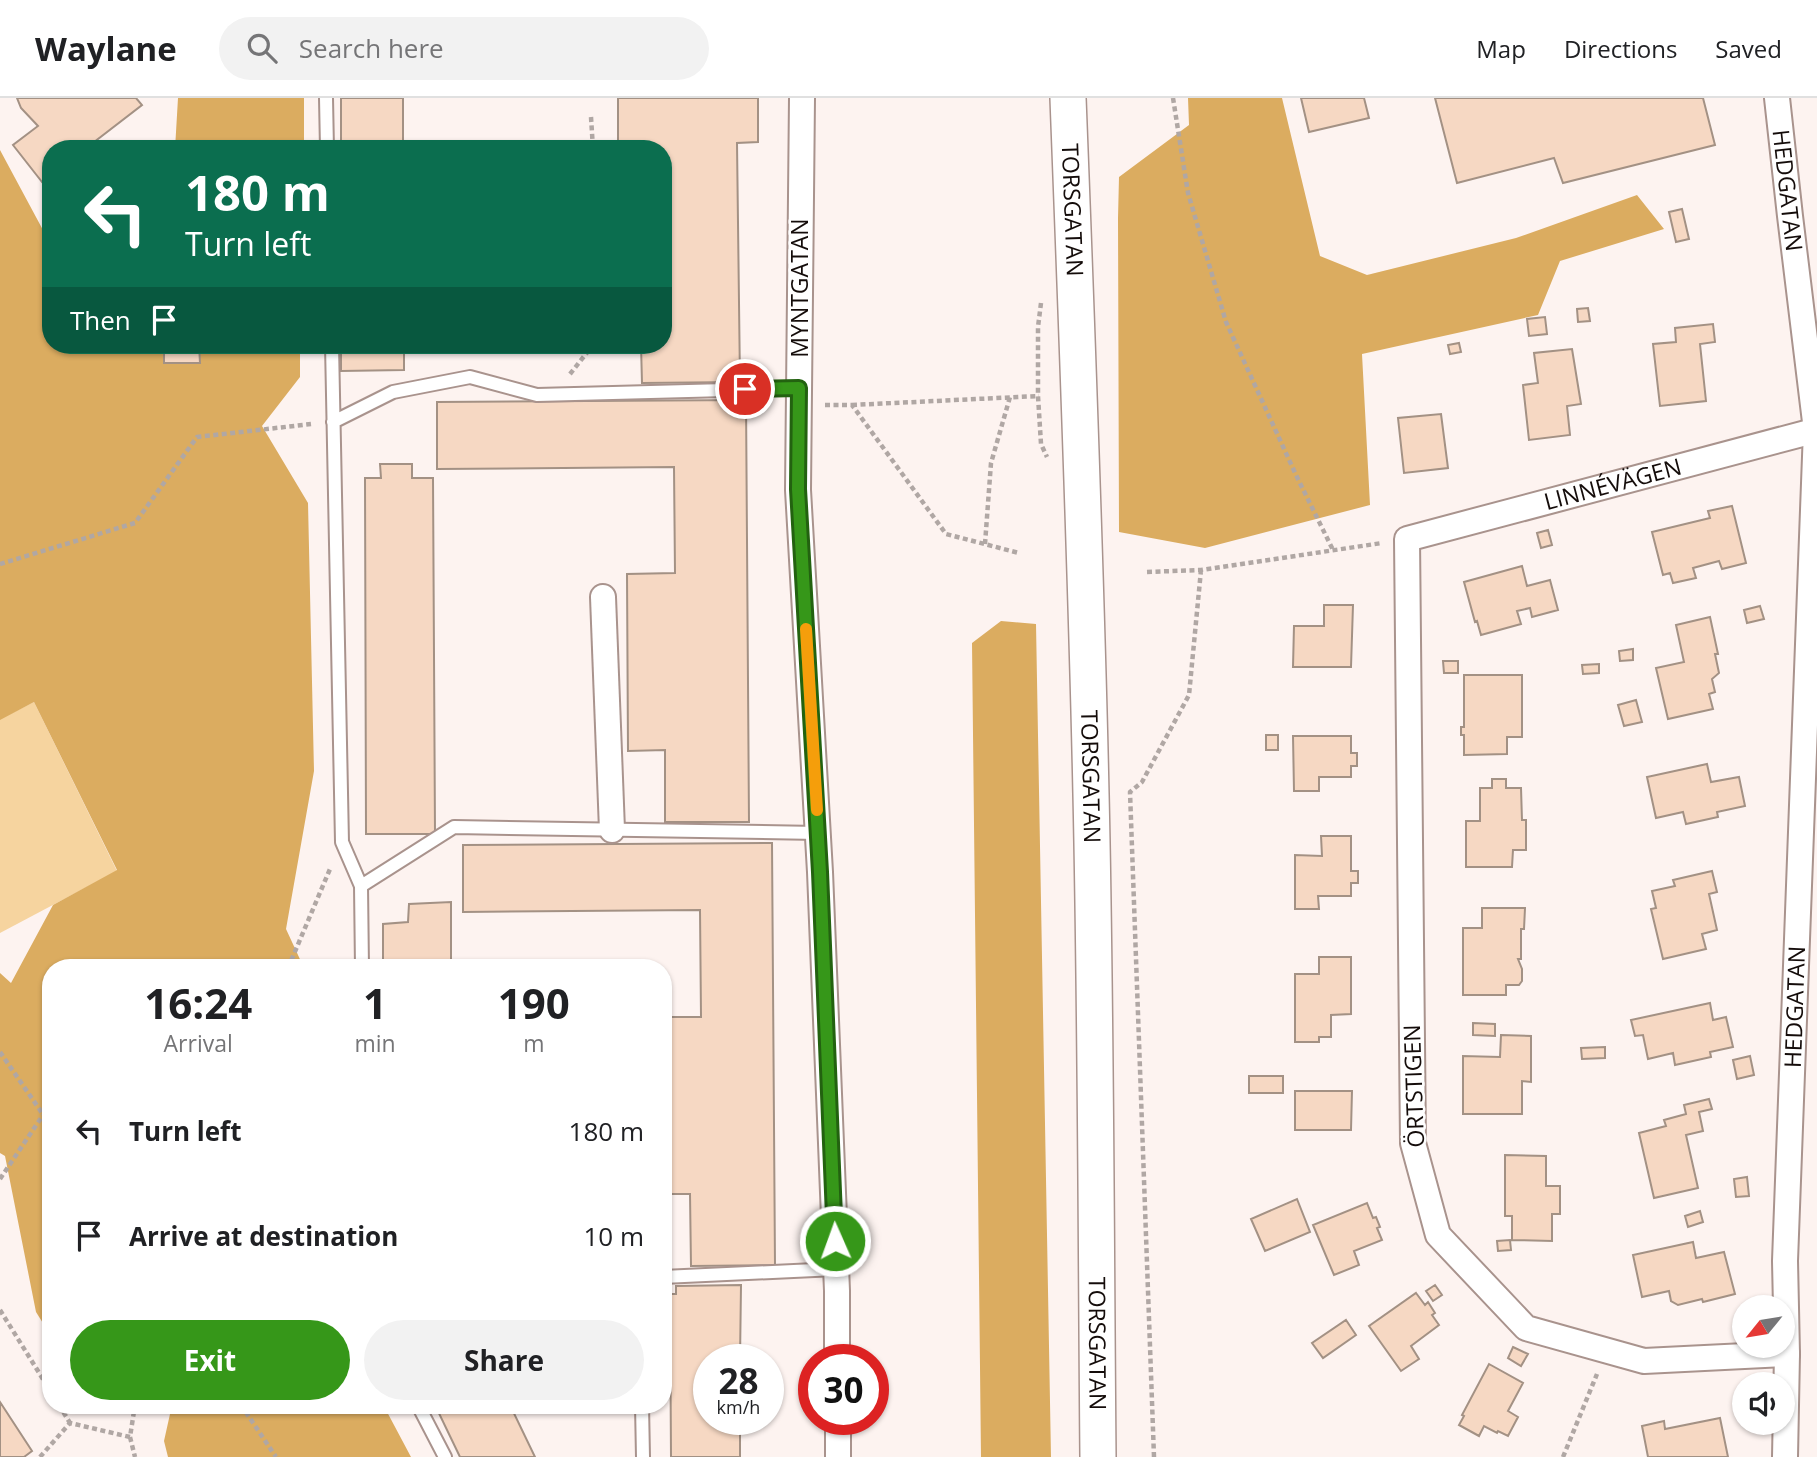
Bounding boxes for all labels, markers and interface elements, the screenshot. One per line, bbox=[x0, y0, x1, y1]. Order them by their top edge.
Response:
search box bbox=[219, 17, 709, 80]
text: Waylane bbox=[35, 26, 177, 71]
icon: search bbox=[243, 29, 281, 67]
text: Search here bbox=[299, 30, 444, 66]
text: Map bbox=[1476, 32, 1526, 65]
text: Directions bbox=[1564, 32, 1677, 65]
text: Saved bbox=[1715, 32, 1782, 65]
street label: HEDGATAN bbox=[1766, 128, 1811, 253]
street label: TORSGATAN bbox=[1055, 143, 1092, 277]
text: 180 m bbox=[185, 159, 330, 225]
icon: left bbox=[70, 168, 161, 259]
street label: MYNTGATAN bbox=[783, 218, 815, 358]
text: Turn left bbox=[185, 222, 311, 265]
icon: arrive bbox=[145, 301, 183, 339]
text: Then bbox=[70, 302, 131, 338]
pin bbox=[715, 359, 775, 419]
icon: arrive bbox=[726, 370, 764, 408]
street label: LINNÉVÄGEN bbox=[1540, 450, 1685, 517]
street label: TORSGATAN bbox=[1074, 710, 1109, 844]
street label: HEDGATAN bbox=[1776, 945, 1812, 1069]
text: 16:24 bbox=[144, 974, 252, 1031]
text: 1 bbox=[363, 974, 387, 1031]
text: 190 bbox=[498, 974, 570, 1031]
street label: ÖRTSTIGEN bbox=[1395, 1024, 1431, 1148]
text: Arrival bbox=[164, 1027, 233, 1059]
text: min bbox=[354, 1027, 396, 1059]
text: m bbox=[523, 1027, 544, 1059]
icon: left bbox=[70, 1112, 108, 1150]
text: Turn left bbox=[129, 1113, 241, 1149]
text: 180 m bbox=[569, 1113, 644, 1149]
position arrow bbox=[798, 1204, 872, 1278]
icon: arrive bbox=[70, 1217, 108, 1255]
text: Arrive at destination bbox=[129, 1218, 398, 1254]
text: 10 m bbox=[583, 1218, 644, 1254]
street label: TORSGATAN bbox=[1082, 1277, 1115, 1410]
north arrow bbox=[1732, 1295, 1796, 1358]
map controls bbox=[1732, 1295, 1795, 1435]
button: Exit bbox=[70, 1320, 350, 1400]
button: Share bbox=[364, 1320, 644, 1400]
speed limit sign: 30 bbox=[798, 1344, 889, 1435]
text: 28 bbox=[718, 1357, 759, 1404]
button: sound bbox=[1732, 1372, 1795, 1435]
text: km/h bbox=[717, 1395, 760, 1419]

